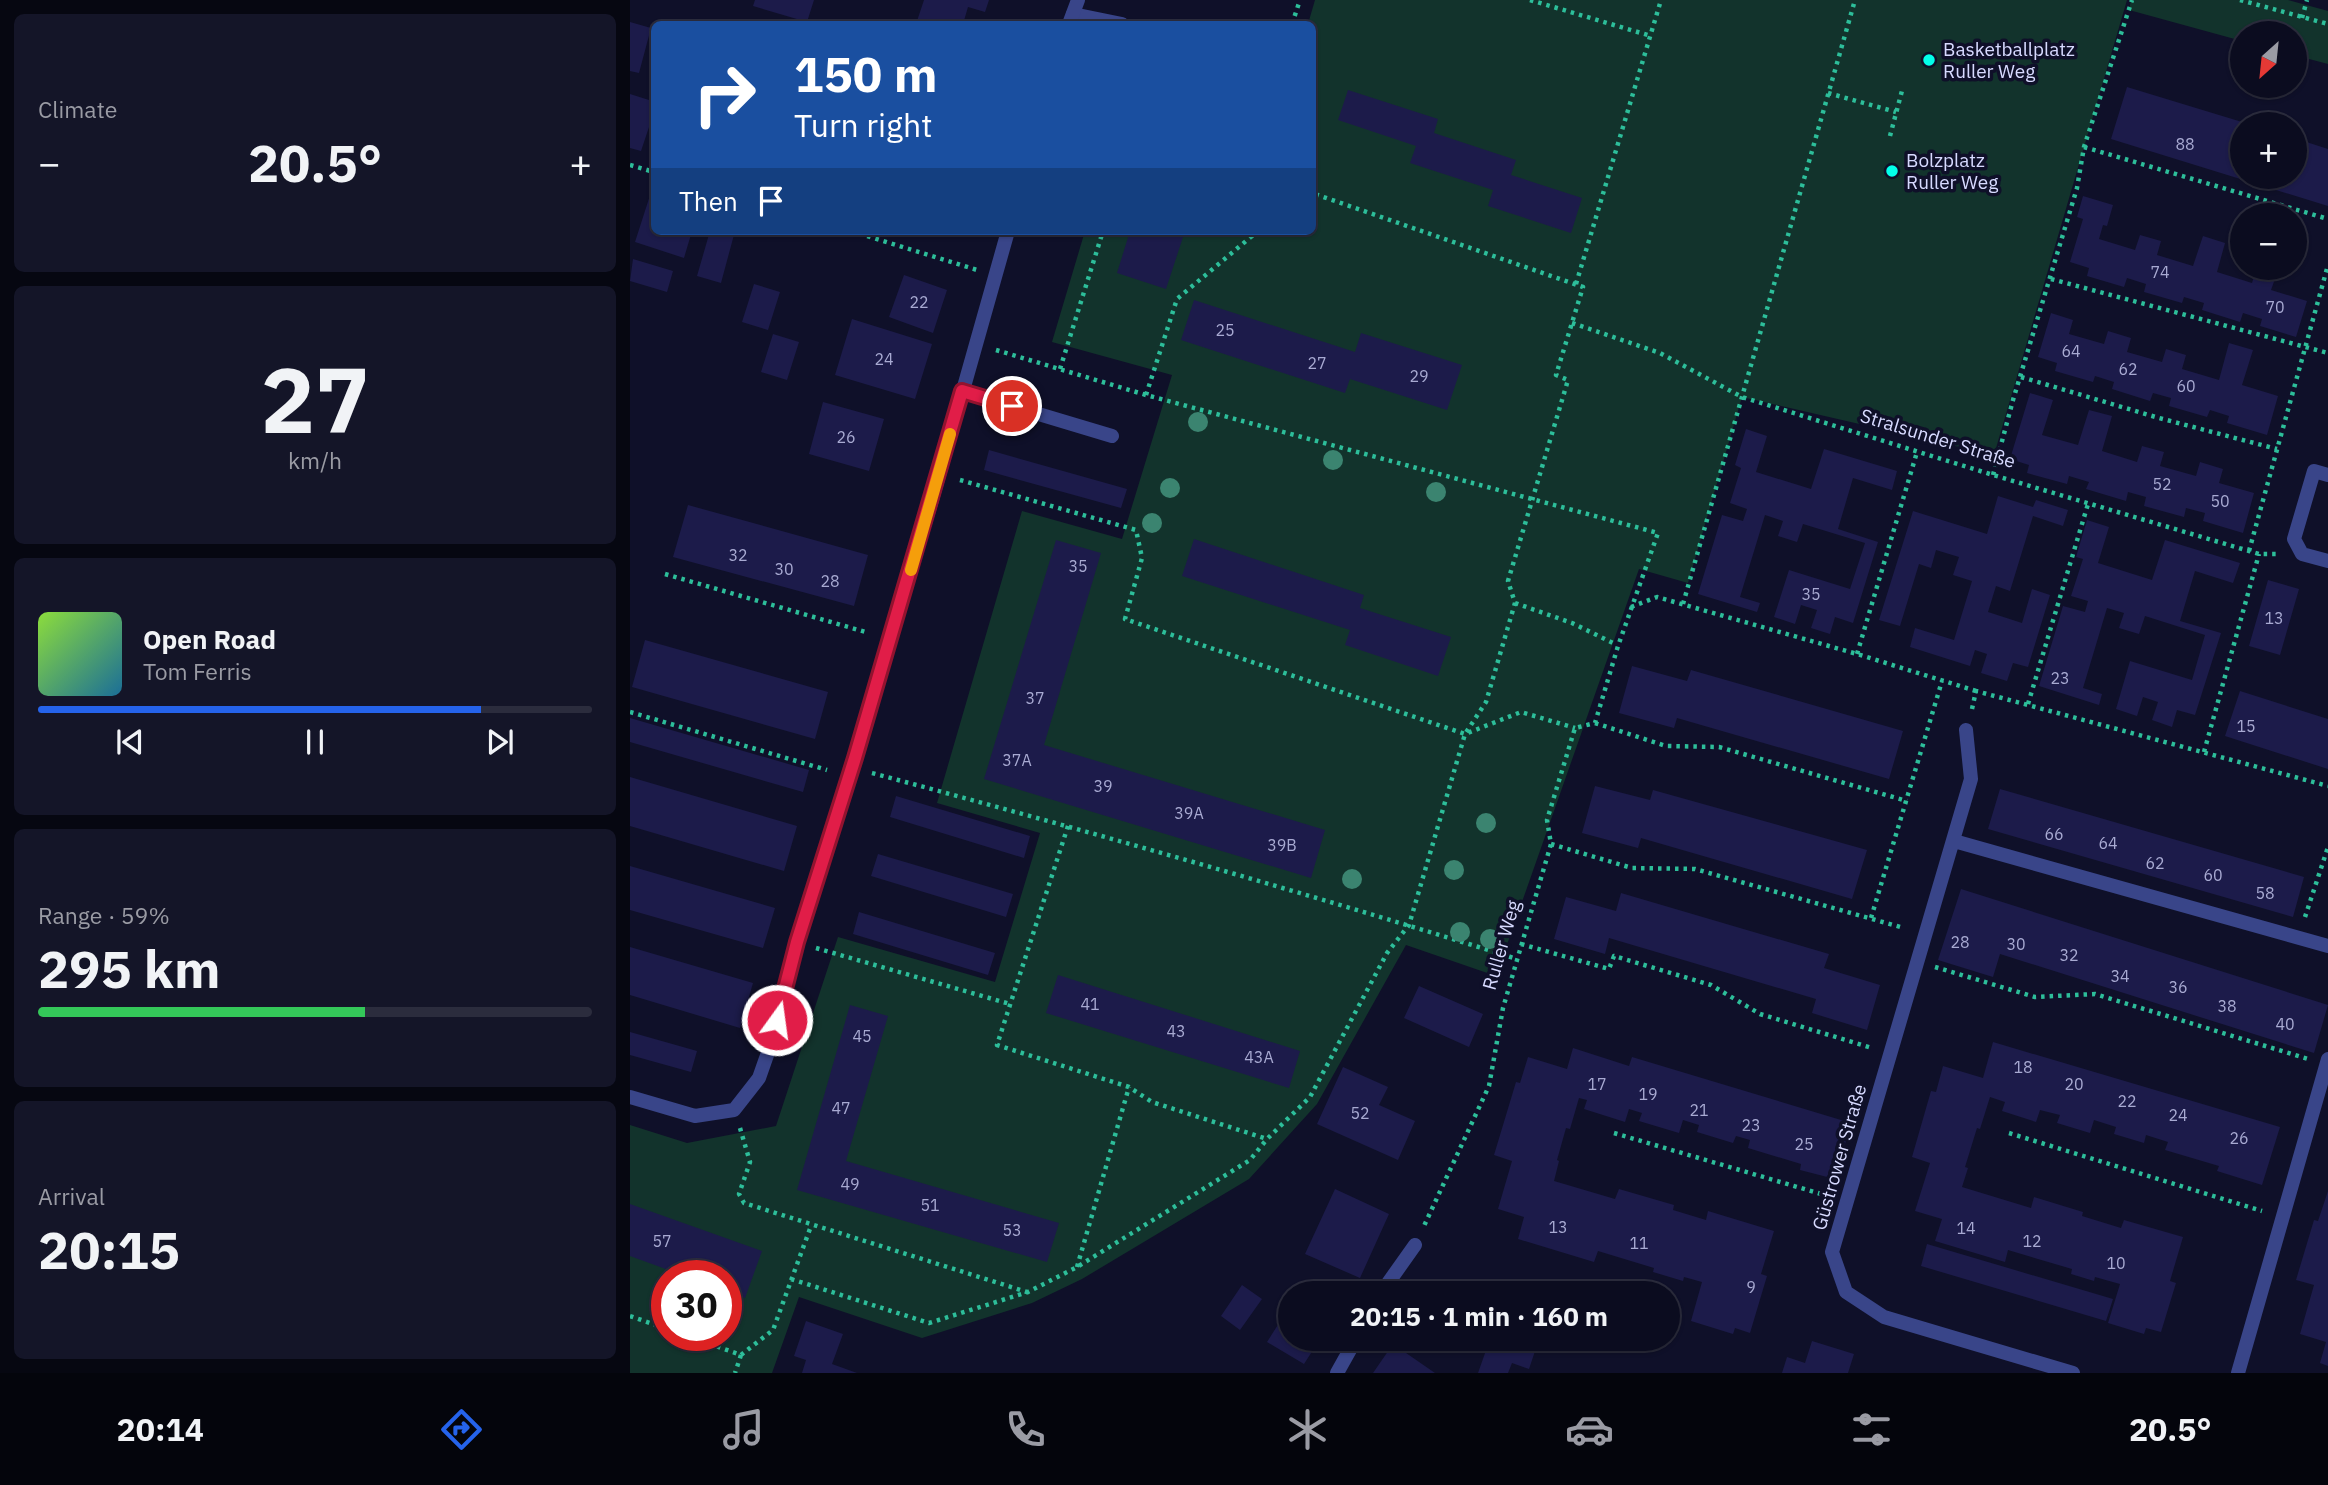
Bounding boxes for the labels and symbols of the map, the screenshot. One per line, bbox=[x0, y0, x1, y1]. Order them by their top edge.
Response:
north arrow bbox=[2230, 21, 2306, 98]
place label: Basketballplatz Ruller Weg bbox=[1943, 37, 2075, 83]
marker: Basketballplatz Ruller Weg bbox=[1921, 52, 1937, 68]
house number: 88 bbox=[2175, 134, 2195, 154]
place label: Bolzplatz Ruller Weg bbox=[1906, 148, 1998, 194]
marker: Bolzplatz Ruller Weg bbox=[1884, 163, 1900, 179]
house number: 74 bbox=[2150, 262, 2170, 282]
house number: 22 bbox=[909, 292, 929, 312]
house number: 70 bbox=[2265, 297, 2285, 317]
house number: 25 bbox=[1215, 320, 1235, 340]
house number: 64 bbox=[2061, 341, 2081, 361]
house number: 24 bbox=[874, 349, 894, 369]
house number: 27 bbox=[1307, 353, 1327, 373]
house number: 62 bbox=[2118, 359, 2138, 379]
house number: 29 bbox=[1409, 366, 1429, 386]
pin bbox=[982, 376, 1042, 436]
house number: 60 bbox=[2176, 376, 2196, 396]
street label: Stralsunder Straße bbox=[1858, 403, 2018, 473]
house number: 26 bbox=[836, 427, 856, 447]
house number: 52 bbox=[2152, 474, 2172, 494]
house number: 50 bbox=[2210, 491, 2230, 511]
house number: 32 bbox=[728, 545, 748, 565]
house number: 35 bbox=[1068, 556, 1088, 576]
house number: 30 bbox=[774, 559, 794, 579]
house number: 28 bbox=[820, 571, 840, 591]
house number: 35 bbox=[1801, 584, 1821, 604]
house number: 13 bbox=[2264, 608, 2284, 628]
house number: 23 bbox=[2050, 668, 2070, 688]
house number: 37 bbox=[1025, 688, 1045, 708]
house number: 15 bbox=[2236, 716, 2256, 736]
house number: 37A bbox=[1002, 750, 1032, 770]
house number: 39 bbox=[1093, 776, 1113, 796]
house number: 39A bbox=[1174, 803, 1204, 823]
house number: 66 bbox=[2044, 824, 2064, 844]
house number: 64 bbox=[2098, 833, 2118, 853]
house number: 39B bbox=[1267, 835, 1297, 855]
house number: 62 bbox=[2145, 853, 2165, 873]
house number: 60 bbox=[2203, 865, 2223, 885]
house number: 58 bbox=[2255, 883, 2275, 903]
street label: Ruller Weg bbox=[1477, 897, 1525, 993]
house number: 28 bbox=[1950, 932, 1970, 952]
house number: 30 bbox=[2006, 934, 2026, 954]
house number: 32 bbox=[2059, 945, 2079, 965]
house number: 34 bbox=[2110, 966, 2130, 986]
house number: 36 bbox=[2168, 977, 2188, 997]
position arrow bbox=[740, 983, 814, 1057]
house number: 41 bbox=[1080, 994, 1100, 1014]
house number: 38 bbox=[2217, 996, 2237, 1016]
house number: 40 bbox=[2275, 1014, 2295, 1034]
house number: 43 bbox=[1166, 1021, 1186, 1041]
house number: 45 bbox=[852, 1026, 872, 1046]
house number: 43A bbox=[1244, 1047, 1274, 1067]
house number: 18 bbox=[2013, 1057, 2033, 1077]
house number: 17 bbox=[1587, 1074, 1607, 1094]
house number: 20 bbox=[2064, 1074, 2084, 1094]
street label: Güstrower Straße bbox=[1807, 1081, 1871, 1233]
house number: 19 bbox=[1638, 1084, 1658, 1104]
house number: 22 bbox=[2117, 1091, 2137, 1111]
house number: 47 bbox=[831, 1098, 851, 1118]
house number: 21 bbox=[1689, 1100, 1709, 1120]
house number: 52 bbox=[1350, 1103, 1370, 1123]
house number: 24 bbox=[2168, 1105, 2188, 1125]
house number: 23 bbox=[1741, 1115, 1761, 1135]
house number: 26 bbox=[2229, 1128, 2249, 1148]
house number: 25 bbox=[1794, 1134, 1814, 1154]
house number: 49 bbox=[840, 1174, 860, 1194]
house number: 51 bbox=[920, 1195, 940, 1215]
house number: 13 bbox=[1548, 1217, 1568, 1237]
house number: 14 bbox=[1956, 1218, 1976, 1238]
house number: 53 bbox=[1002, 1220, 1022, 1240]
house number: 57 bbox=[652, 1231, 672, 1251]
house number: 12 bbox=[2022, 1231, 2042, 1251]
house number: 11 bbox=[1629, 1233, 1649, 1253]
house number: 10 bbox=[2106, 1253, 2126, 1273]
speed limit sign: 30 bbox=[651, 1260, 742, 1351]
house number: 9 bbox=[1746, 1277, 1756, 1297]

